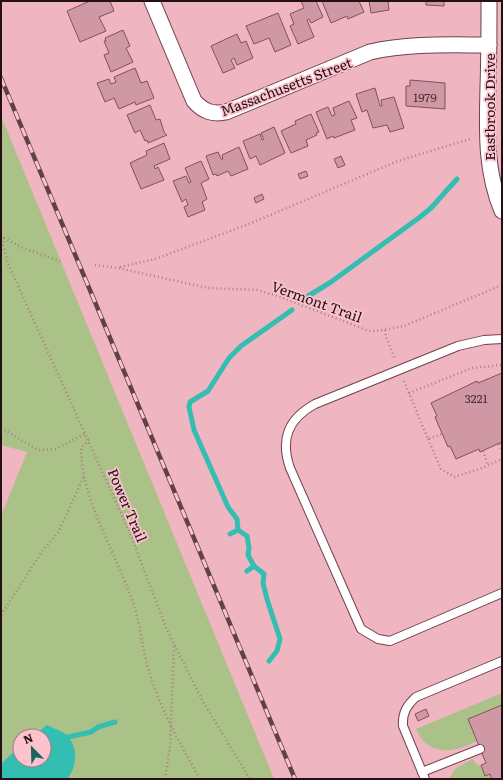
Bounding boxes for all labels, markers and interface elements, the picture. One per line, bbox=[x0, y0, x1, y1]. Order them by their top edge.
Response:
street label: Massachusetts Street bbox=[217, 52, 355, 120]
street label: Eastbrook Drive bbox=[479, 53, 499, 161]
house number: 1979 bbox=[413, 88, 437, 106]
street label: Vermont Trail bbox=[269, 275, 365, 327]
house number: 3221 bbox=[464, 389, 488, 407]
street label: Power Trail bbox=[103, 465, 153, 545]
north arrow bbox=[12, 728, 52, 768]
text: N bbox=[20, 729, 35, 747]

